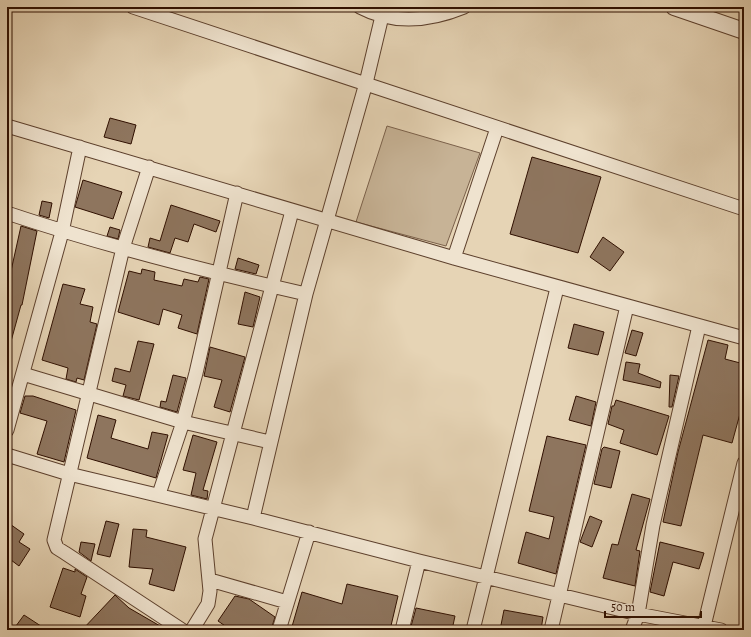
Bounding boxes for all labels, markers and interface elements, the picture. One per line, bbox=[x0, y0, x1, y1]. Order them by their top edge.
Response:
scale bar bbox=[605, 593, 701, 619]
text: 50 m bbox=[611, 599, 635, 615]

